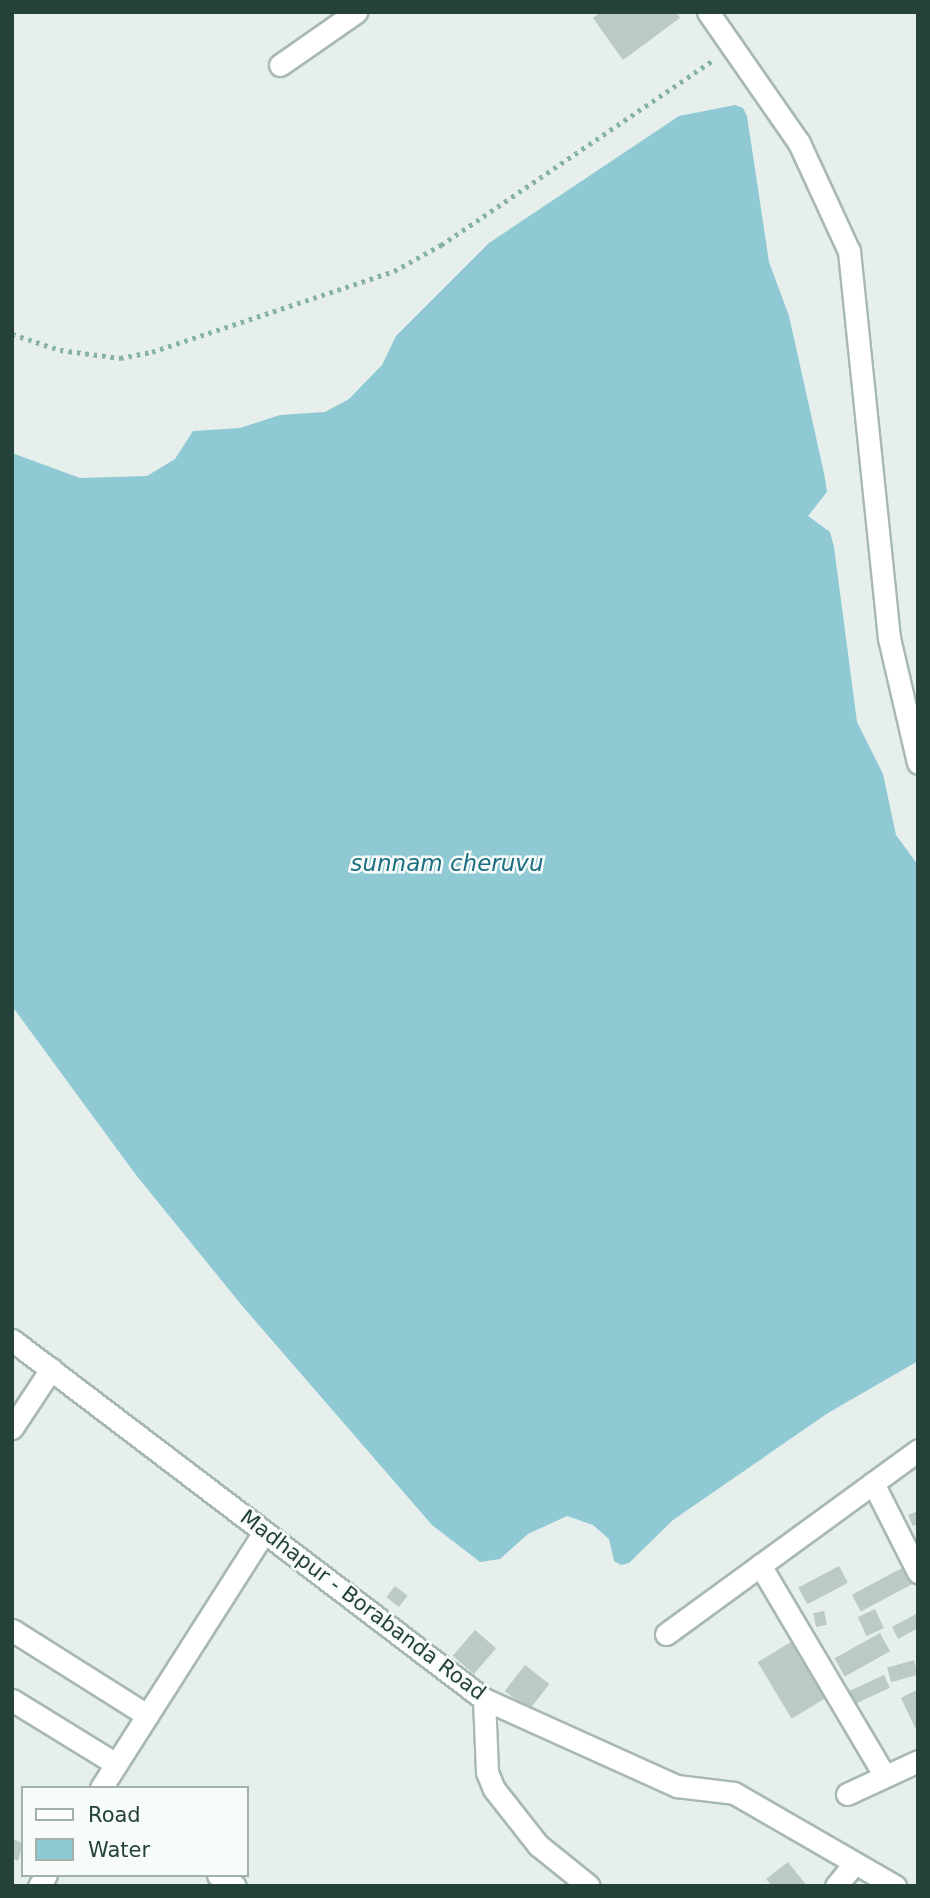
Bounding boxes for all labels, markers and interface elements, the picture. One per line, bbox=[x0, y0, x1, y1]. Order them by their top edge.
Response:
water label: sunnam cheruvu bbox=[350, 849, 544, 877]
street label: Madhapur - Borabanda Road bbox=[235, 1505, 491, 1705]
legend bbox=[21, 1786, 248, 1877]
text: Road bbox=[88, 1803, 141, 1827]
text: Water bbox=[88, 1838, 150, 1862]

